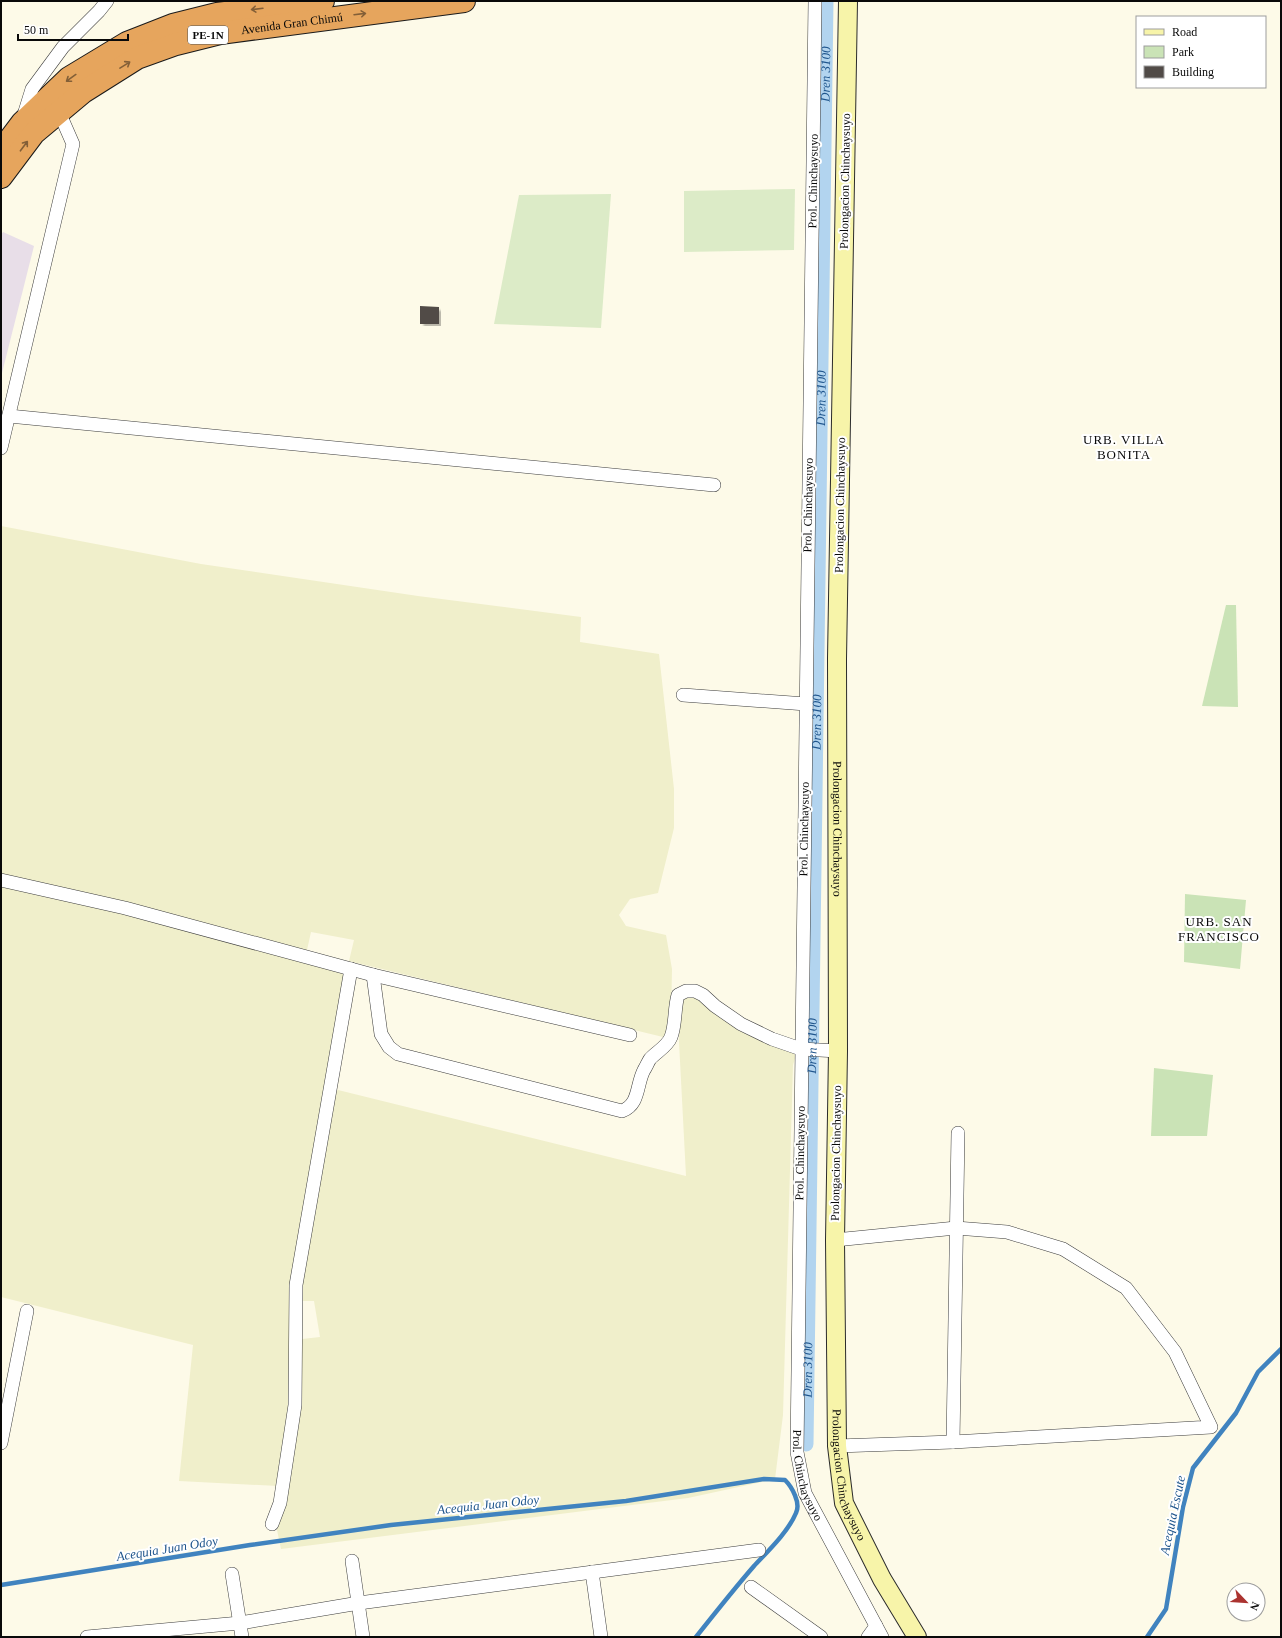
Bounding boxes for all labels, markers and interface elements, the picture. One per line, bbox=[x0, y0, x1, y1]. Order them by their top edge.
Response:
one-way arrow bbox=[250, 5, 263, 13]
street label: Avenida Gran Chimú bbox=[240, 10, 344, 37]
one-way arrow bbox=[353, 11, 366, 18]
scale bar bbox=[18, 16, 128, 42]
legend bbox=[1136, 16, 1266, 88]
text: 50 m bbox=[24, 23, 49, 37]
text: Road bbox=[1172, 25, 1197, 39]
road number: PE-1N bbox=[188, 26, 228, 44]
text: Park bbox=[1172, 45, 1194, 59]
water label: Dren 3100 bbox=[818, 46, 833, 103]
one-way arrow bbox=[119, 61, 131, 69]
text: Building bbox=[1172, 65, 1214, 79]
one-way arrow bbox=[66, 73, 77, 82]
street label: Prolongacion Chinchaysuyo bbox=[837, 113, 853, 249]
street label: Prol. Chinchaysuyo bbox=[805, 134, 821, 228]
one-way arrow bbox=[20, 141, 29, 152]
water label: Dren 3100 bbox=[813, 370, 829, 427]
district label: URB. VILLA BONITA bbox=[1083, 432, 1165, 462]
street label: Prolongacion Chinchaysuyo bbox=[832, 437, 848, 573]
street label: Prol. Chinchaysuyo bbox=[800, 458, 816, 552]
water label: Dren 3100 bbox=[809, 694, 824, 751]
street label: Prolongacion Chinchaysuyo bbox=[830, 761, 845, 897]
street label: Prol. Chinchaysuyo bbox=[796, 782, 812, 876]
district label: URB. SAN FRANCISCO bbox=[1178, 914, 1260, 944]
water label: Dren 3100 bbox=[804, 1018, 820, 1075]
street label: Prolongacion Chinchaysuyo bbox=[828, 1085, 844, 1221]
street label: Prol. Chinchaysuyo bbox=[792, 1106, 808, 1200]
water label: Dren 3100 bbox=[800, 1342, 815, 1399]
street label: Prolongacion Chinchaysuyo bbox=[830, 1409, 869, 1543]
street label: Prol. Chinchaysuyo bbox=[790, 1429, 826, 1523]
water label: Acequia Escute bbox=[1157, 1474, 1188, 1557]
water label: Acequia Juan Odoy bbox=[435, 1492, 540, 1517]
water label: Acequia Juan Odoy bbox=[114, 1533, 219, 1564]
north arrow bbox=[1226, 1582, 1266, 1622]
text: N bbox=[1248, 1600, 1262, 1612]

